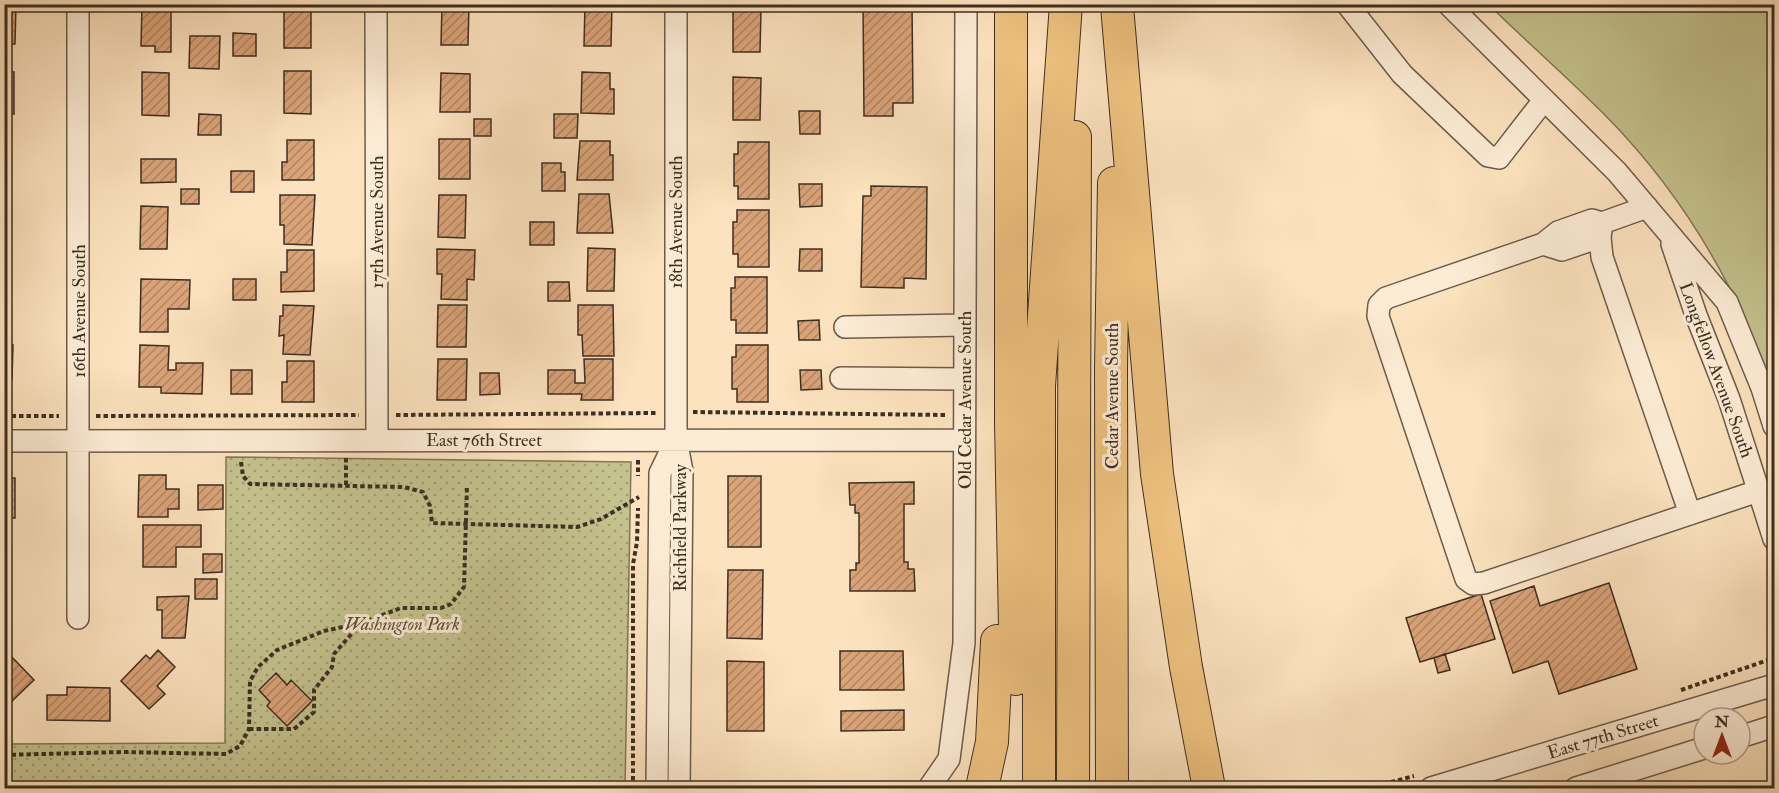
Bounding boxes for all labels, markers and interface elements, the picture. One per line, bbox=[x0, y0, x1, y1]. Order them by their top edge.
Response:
street label: 17th Avenue South bbox=[366, 155, 389, 288]
street label: 18th Avenue South bbox=[665, 155, 688, 289]
street label: 16th Avenue South bbox=[68, 244, 91, 378]
street label: Longfellow Avenue South bbox=[1674, 279, 1759, 461]
street label: Old Cedar Avenue South bbox=[954, 310, 977, 489]
street label: Cedar Avenue South bbox=[1101, 322, 1124, 469]
street label: East 76th Street bbox=[426, 429, 542, 452]
street label: Richfield Parkway bbox=[669, 463, 692, 592]
park label: Washington Park bbox=[344, 613, 460, 636]
north arrow bbox=[1692, 706, 1752, 766]
street label: East 77th Street bbox=[1545, 709, 1662, 765]
text: N bbox=[1714, 712, 1730, 732]

